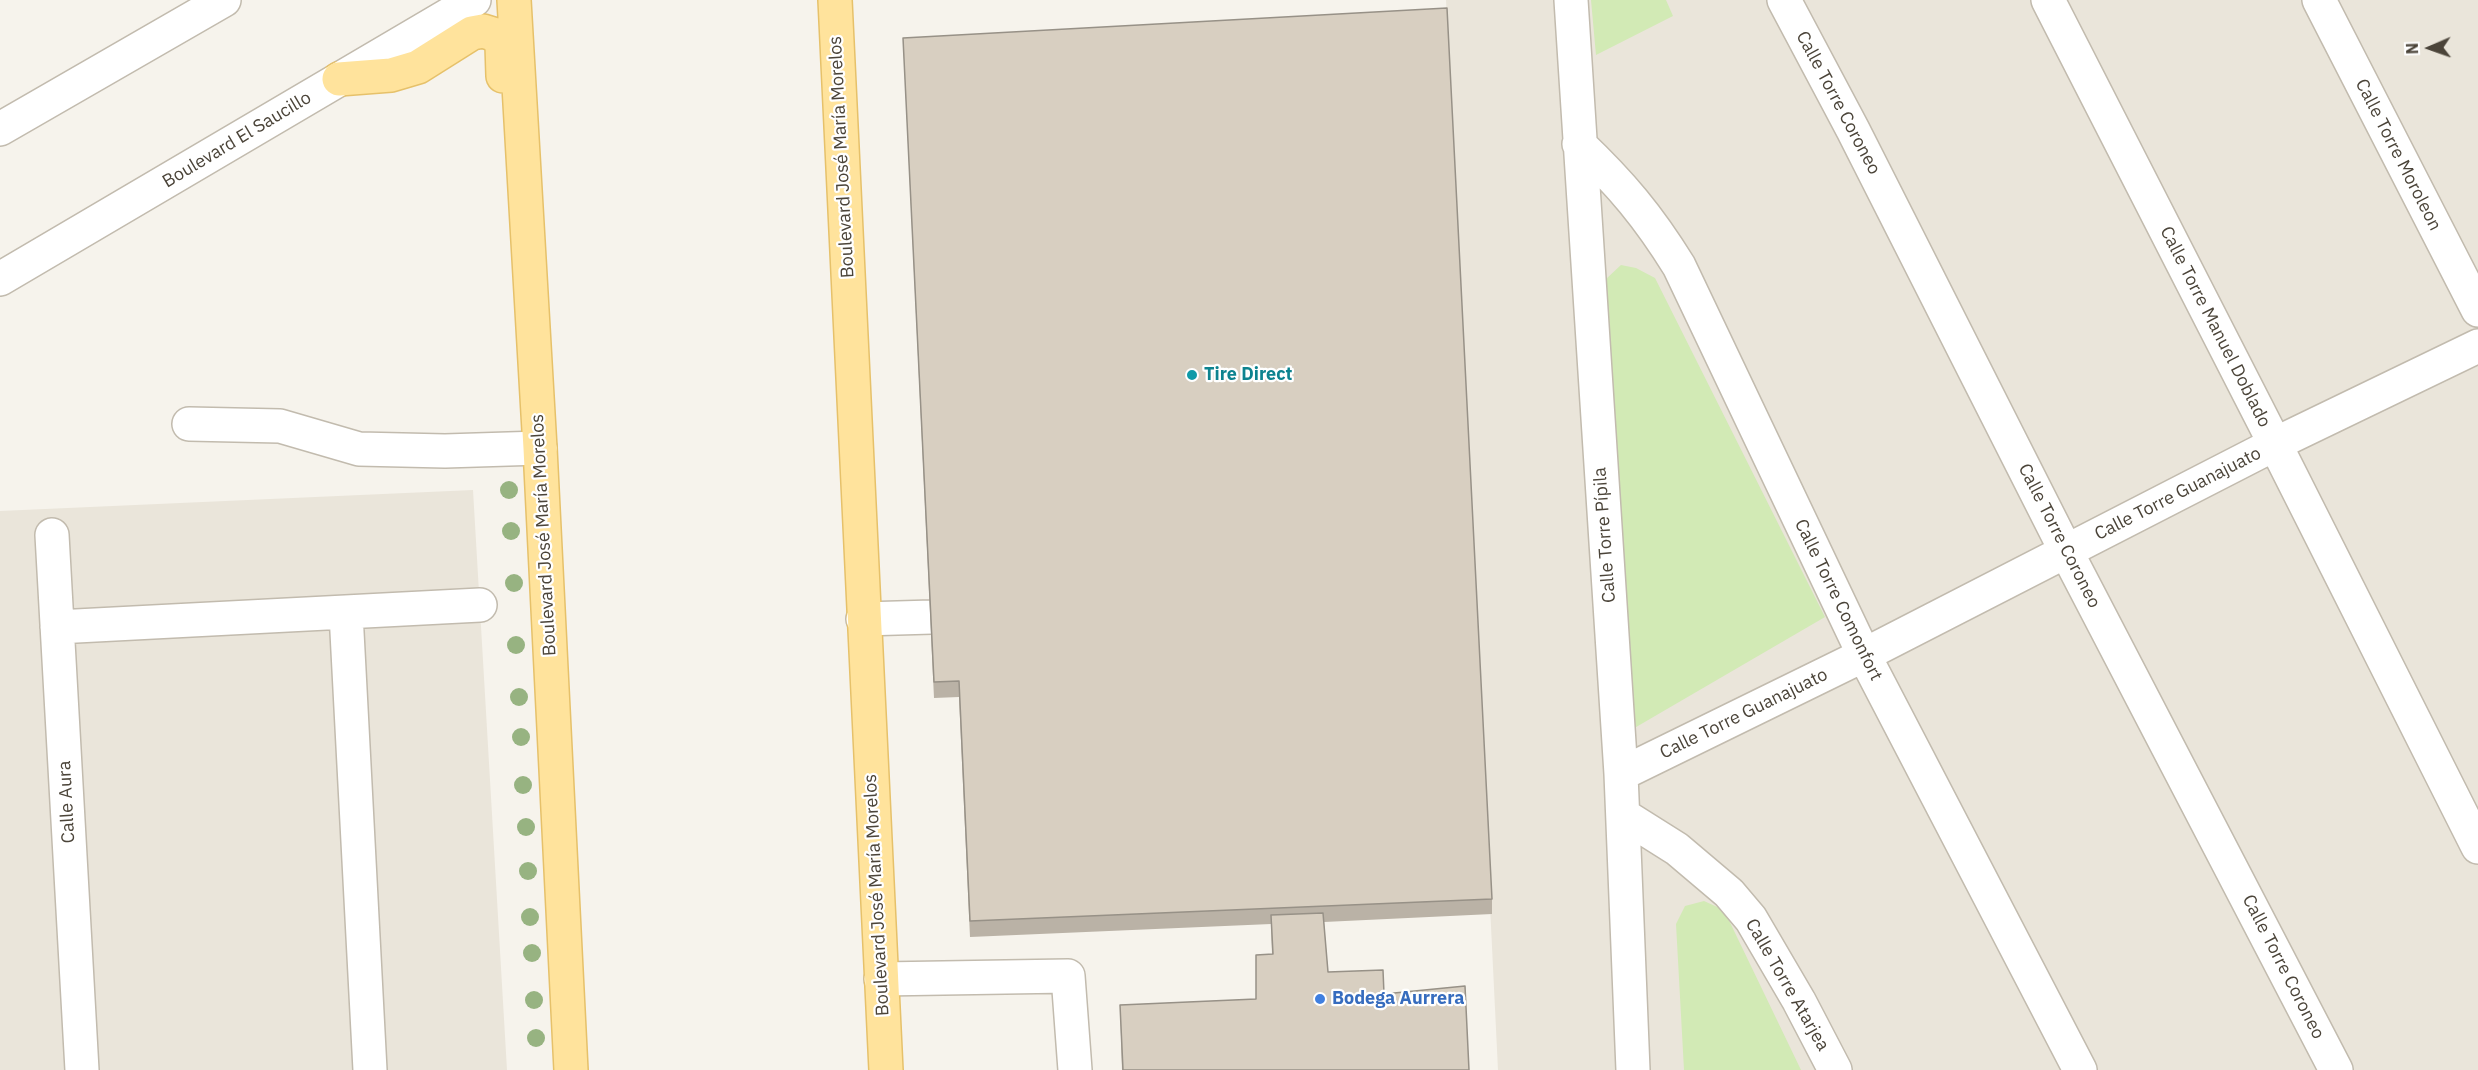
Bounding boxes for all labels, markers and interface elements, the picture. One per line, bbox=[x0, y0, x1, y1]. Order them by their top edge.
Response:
north arrow bbox=[2400, 18, 2460, 78]
street label: Calle Torre Coroneo bbox=[1791, 28, 1885, 178]
street label: Boulevard José María Morelos bbox=[825, 35, 859, 279]
text: N bbox=[2402, 42, 2422, 55]
street label: Calle Torre Moroleon bbox=[2350, 75, 2446, 235]
street label: Boulevard El Saucillo bbox=[159, 87, 315, 193]
street label: Calle Torre Manuel Doblado bbox=[2155, 223, 2275, 431]
place label: Tire Direct bbox=[1204, 364, 1292, 386]
marker: Tire Direct bbox=[1185, 368, 1199, 382]
street label: Boulevard José María Morelos bbox=[527, 413, 561, 657]
street label: Calle Torre Guanajuato bbox=[2091, 443, 2265, 545]
street label: Calle Torre Coroneo bbox=[2013, 460, 2105, 612]
street label: Calle Torre Pípila bbox=[1589, 466, 1621, 604]
street label: Calle Torre Comonfort bbox=[1789, 516, 1887, 684]
street label: Calle Torre Guanajuato bbox=[1657, 664, 1831, 764]
street label: Calle Aura bbox=[54, 760, 80, 844]
street label: Boulevard José María Morelos bbox=[860, 773, 894, 1017]
street label: Calle Torre Coroneo bbox=[2237, 891, 2329, 1043]
street label: Calle Torre Atarjea bbox=[1740, 915, 1834, 1055]
place label: Bodega Aurrera bbox=[1332, 988, 1464, 1010]
marker: Bodega Aurrera bbox=[1313, 992, 1327, 1006]

